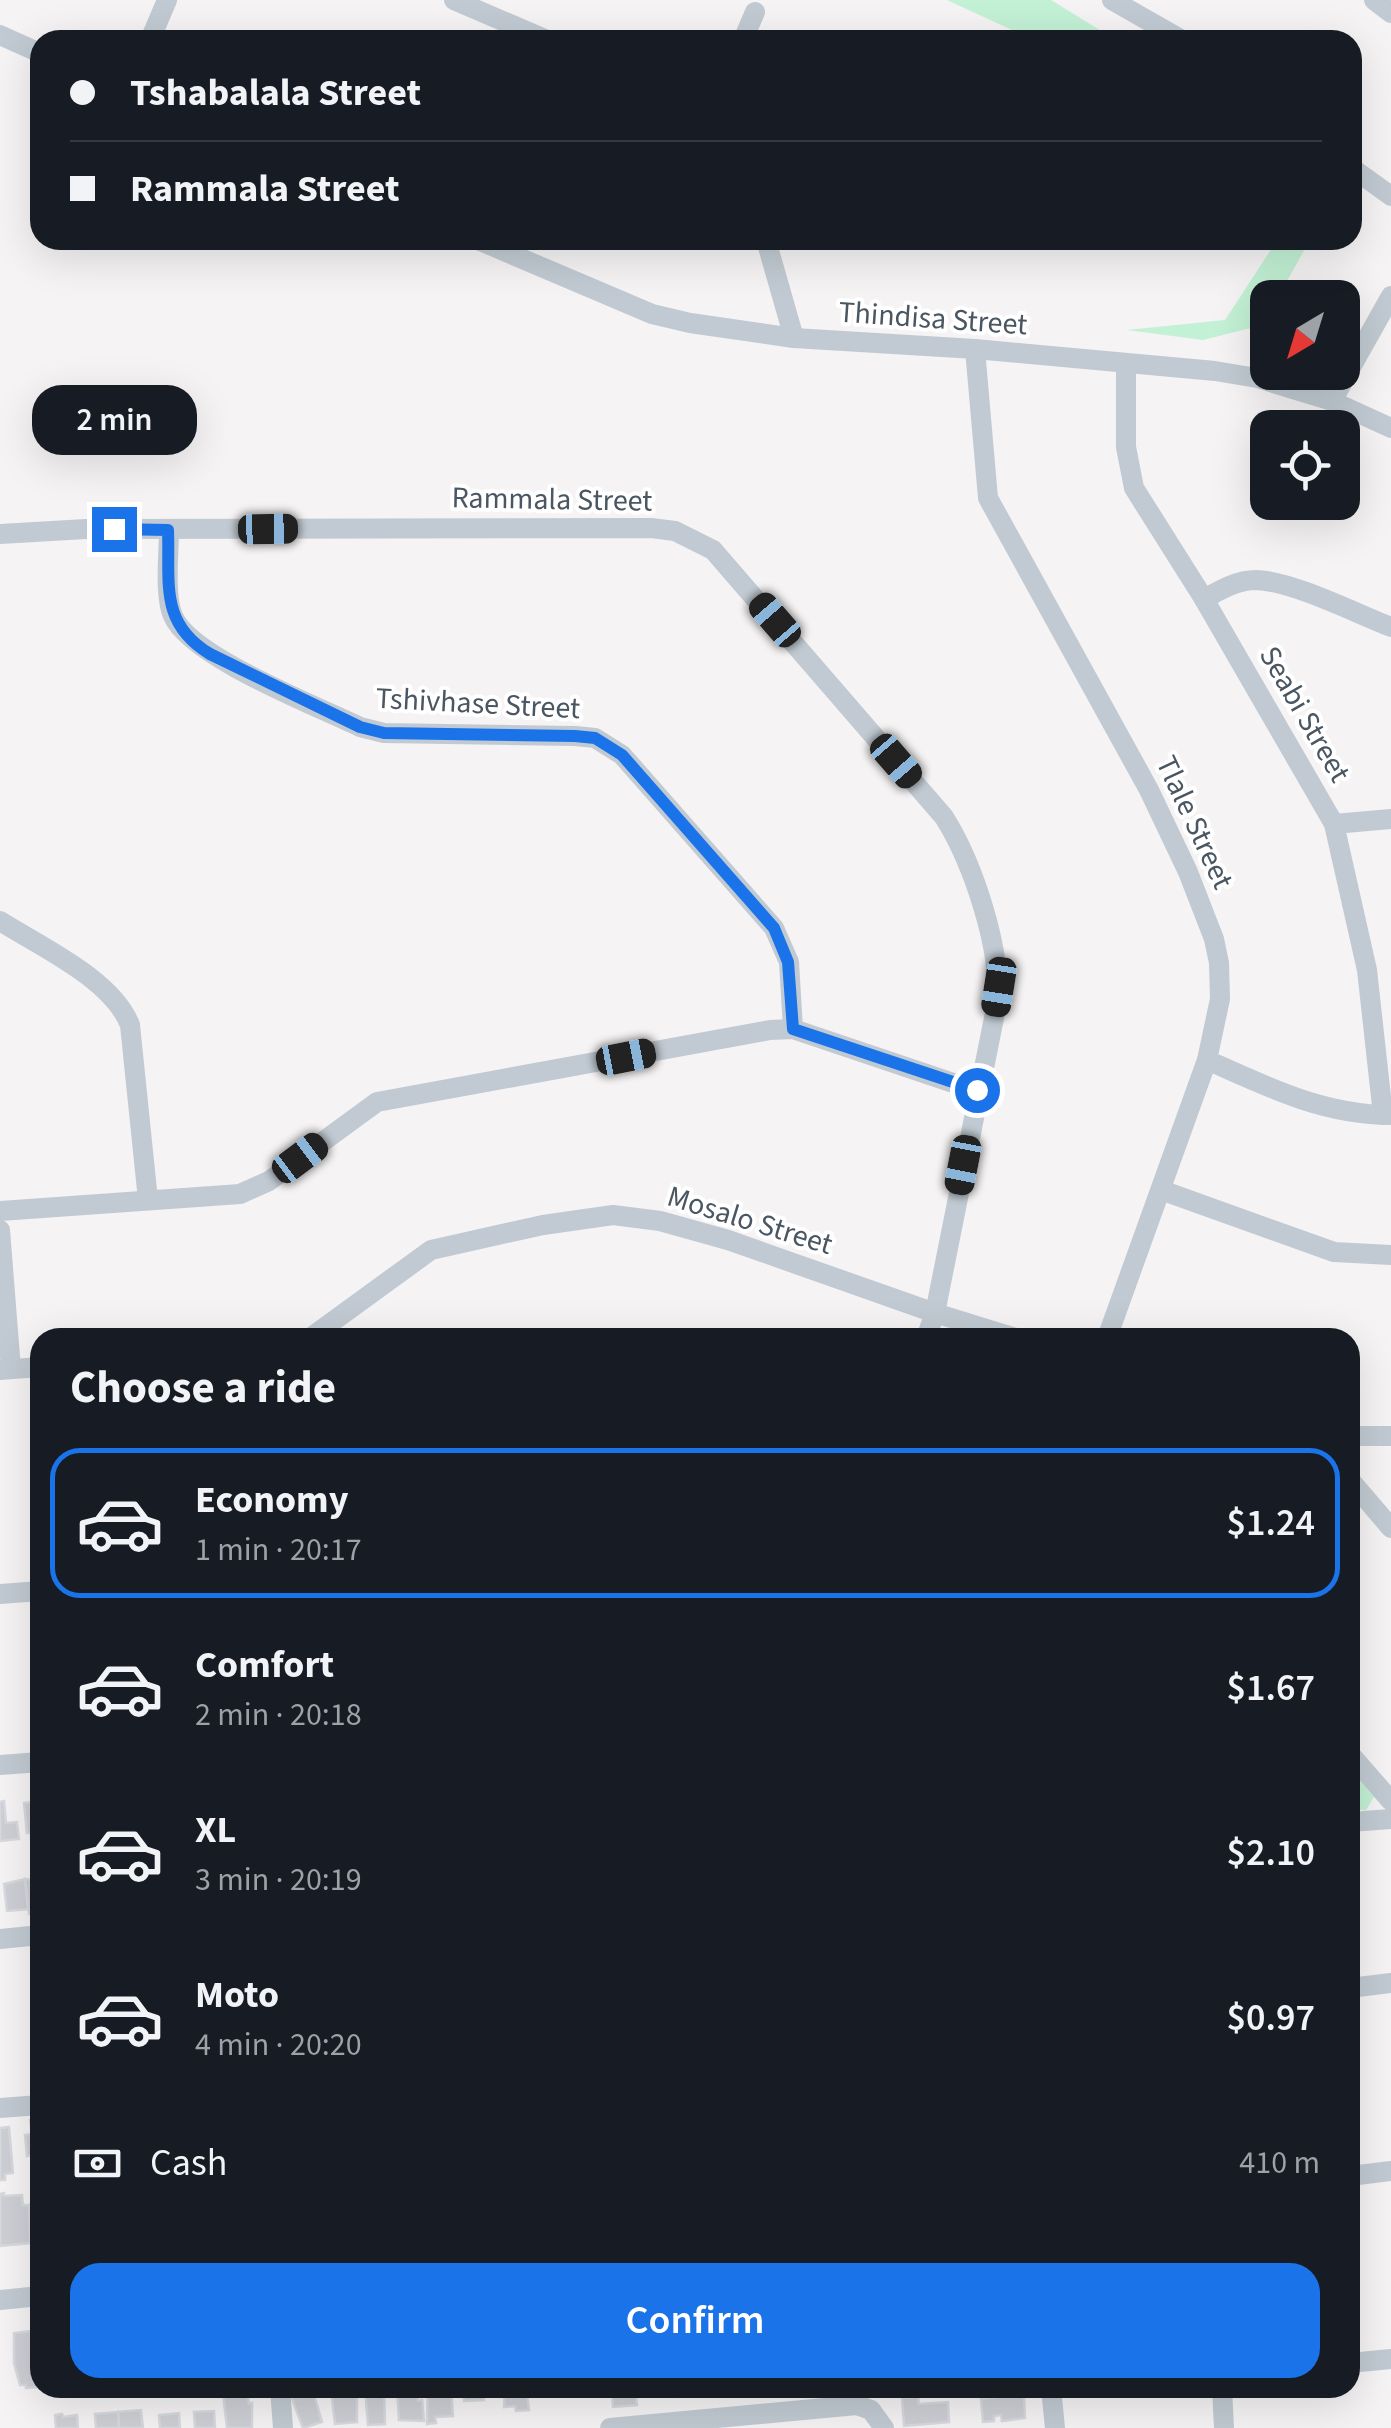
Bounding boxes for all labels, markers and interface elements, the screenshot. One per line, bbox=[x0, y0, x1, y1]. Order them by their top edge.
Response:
text: Tshabalala Street bbox=[130, 66, 421, 120]
text: Rammala Street bbox=[130, 162, 400, 216]
north arrow bbox=[1250, 280, 1360, 390]
map controls bbox=[1250, 280, 1360, 520]
street label: Thindisa Street bbox=[837, 290, 1029, 347]
callout: 2 min bbox=[32, 384, 196, 454]
text: 2 min bbox=[76, 397, 153, 443]
button: locate bbox=[1250, 410, 1360, 520]
street label: Rammala Street bbox=[451, 476, 653, 523]
route end bbox=[92, 507, 137, 552]
car bbox=[238, 513, 298, 545]
car bbox=[744, 588, 806, 652]
street label: Seabi Street bbox=[1248, 638, 1361, 790]
street label: Tshivhase Street bbox=[375, 677, 581, 730]
car bbox=[865, 729, 927, 793]
street label: Tlale Street bbox=[1145, 749, 1244, 896]
car bbox=[979, 955, 1019, 1019]
car bbox=[594, 1037, 658, 1077]
route start bbox=[955, 1068, 1000, 1113]
car bbox=[267, 1128, 333, 1188]
car bbox=[943, 1133, 983, 1197]
street label: Mosalo Street bbox=[662, 1175, 838, 1266]
text: Choose a ride bbox=[70, 1356, 336, 1420]
text: Economy bbox=[195, 1473, 348, 1527]
icon: car bbox=[75, 1478, 165, 1568]
text: $1.24 bbox=[1227, 1496, 1315, 1550]
text: 1 min · 20:17 bbox=[195, 1527, 362, 1573]
text: Comfort bbox=[195, 1638, 334, 1692]
icon: car bbox=[75, 1643, 165, 1733]
text: $1.67 bbox=[1227, 1661, 1315, 1715]
text: 2 min · 20:18 bbox=[195, 1692, 362, 1738]
text: XL bbox=[195, 1803, 236, 1857]
icon: car bbox=[75, 1808, 165, 1898]
text: $2.10 bbox=[1227, 1826, 1315, 1880]
text: 3 min · 20:19 bbox=[195, 1857, 362, 1903]
text: Moto bbox=[195, 1968, 279, 2022]
icon: car bbox=[75, 1973, 165, 2063]
text: $0.97 bbox=[1227, 1991, 1315, 2045]
text: 4 min · 20:20 bbox=[195, 2022, 362, 2068]
icon: cash bbox=[70, 2136, 125, 2191]
text: Cash bbox=[150, 2136, 227, 2190]
text: 410 m bbox=[1239, 2140, 1320, 2186]
button: Confirm bbox=[70, 2263, 1320, 2378]

